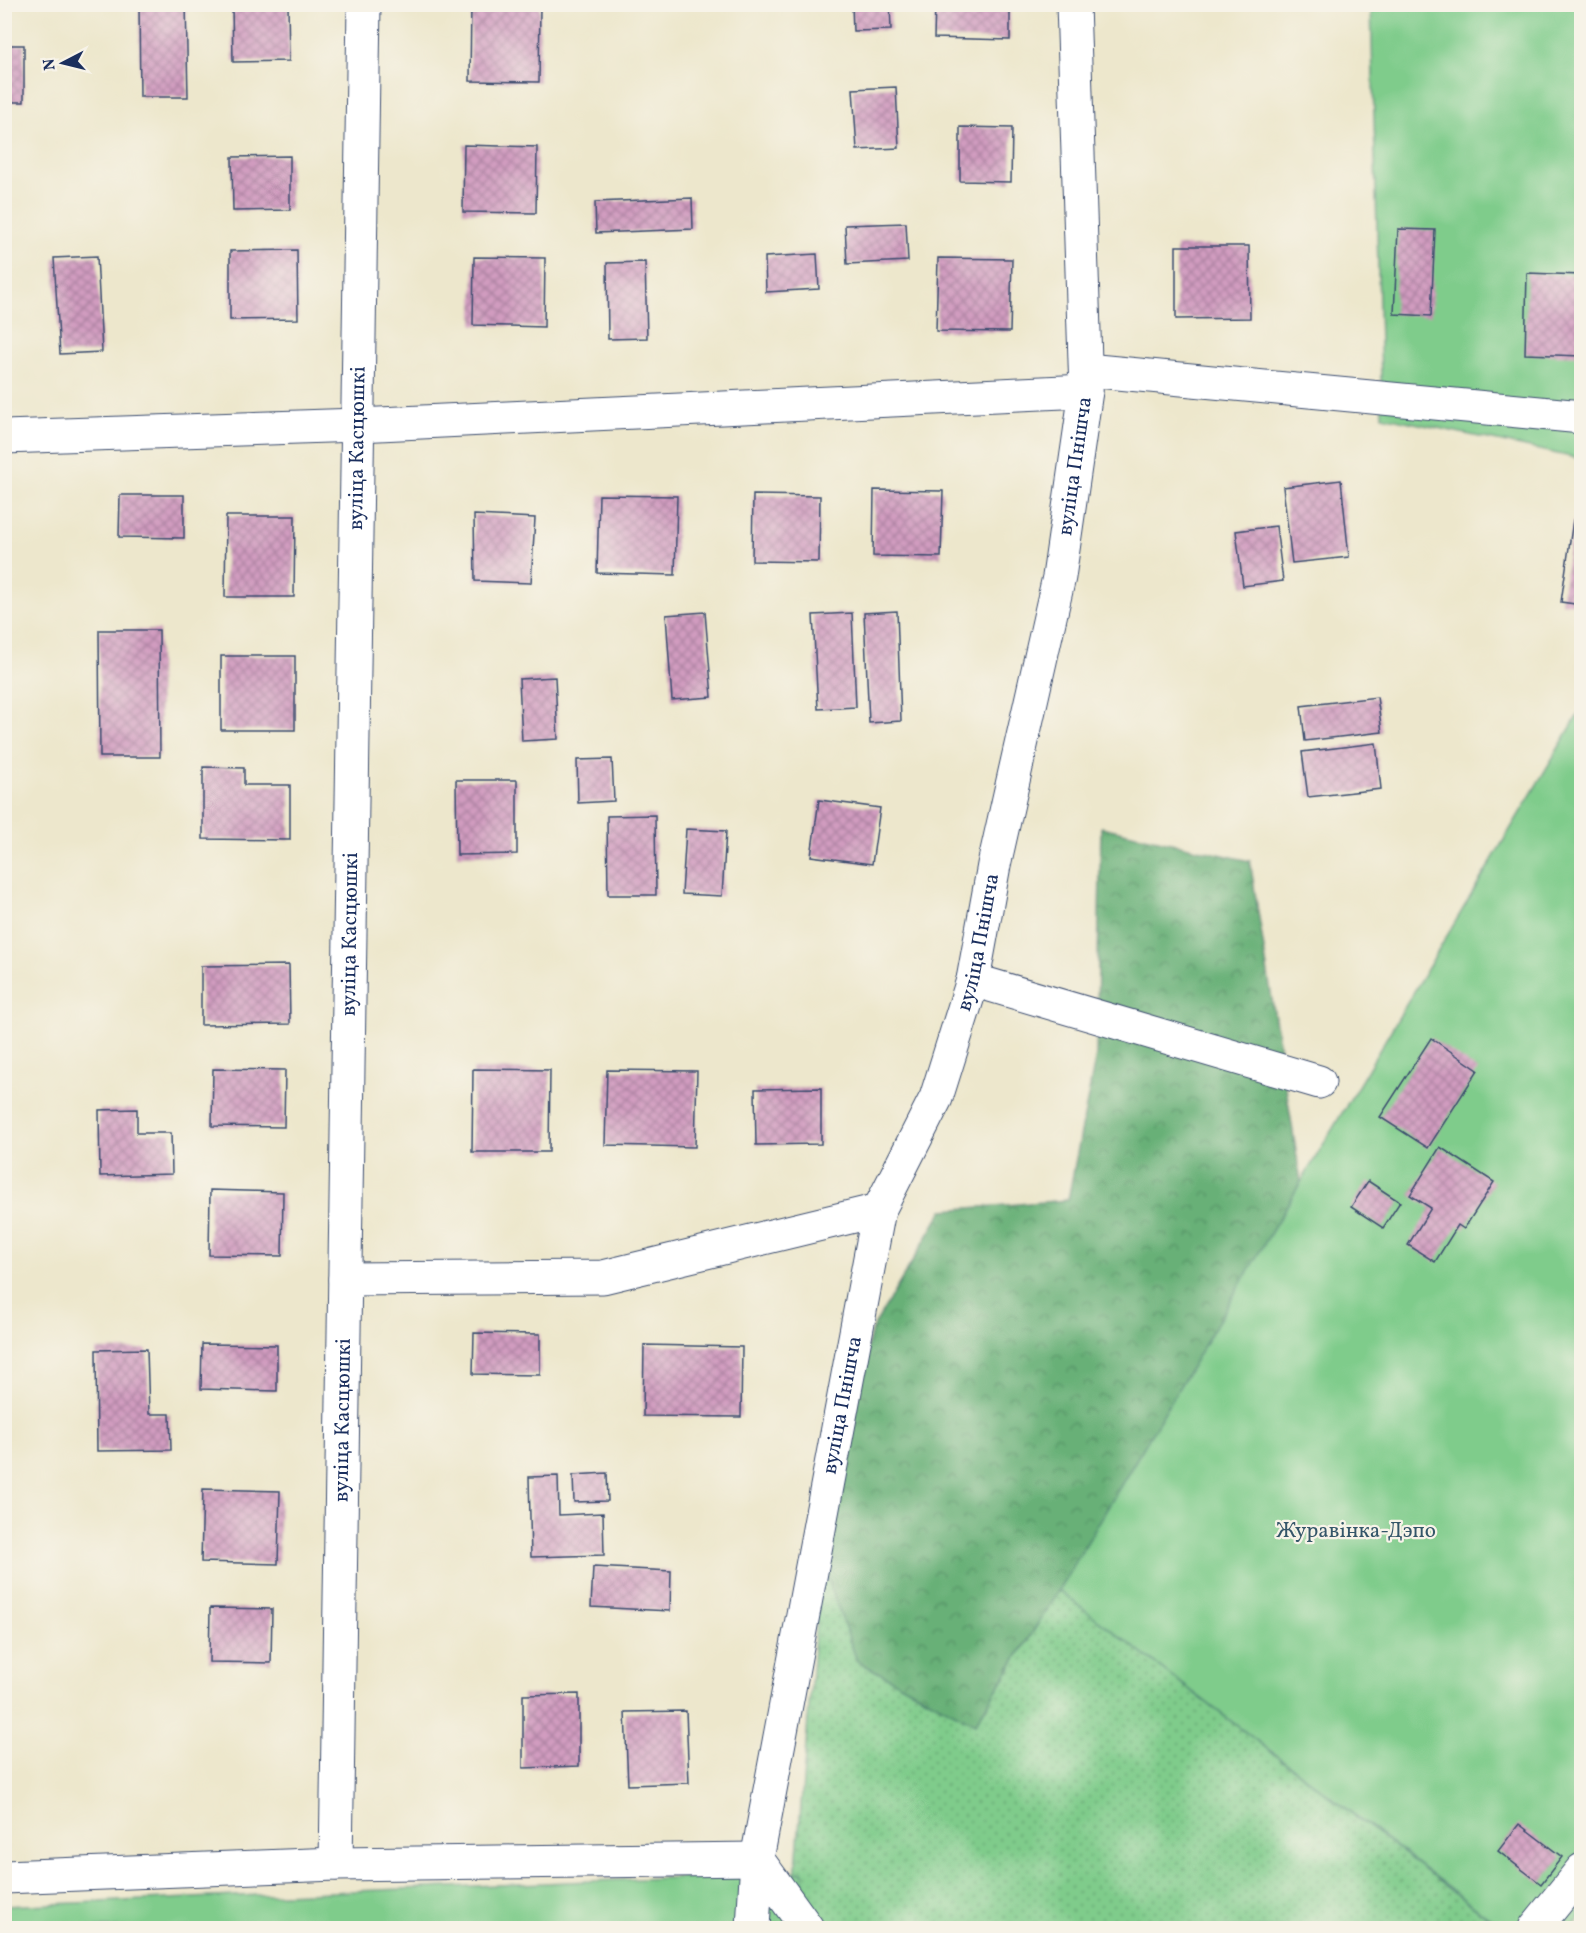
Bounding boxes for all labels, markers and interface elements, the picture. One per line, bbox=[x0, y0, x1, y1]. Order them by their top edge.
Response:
north arrow bbox=[33, 33, 93, 93]
text: N bbox=[38, 57, 62, 72]
street label: вуліца Касцюшкі bbox=[342, 366, 373, 530]
street label: вуліца Пнішча bbox=[1051, 395, 1099, 537]
street label: вуліца Касцюшкі bbox=[334, 852, 366, 1016]
street label: вуліца Пнішча bbox=[950, 871, 1007, 1015]
street label: вуліца Пнішча bbox=[815, 1334, 870, 1477]
street label: вуліца Касцюшкі bbox=[327, 1338, 358, 1502]
park label: Журавінка-Дэпо bbox=[1276, 1517, 1436, 1546]

